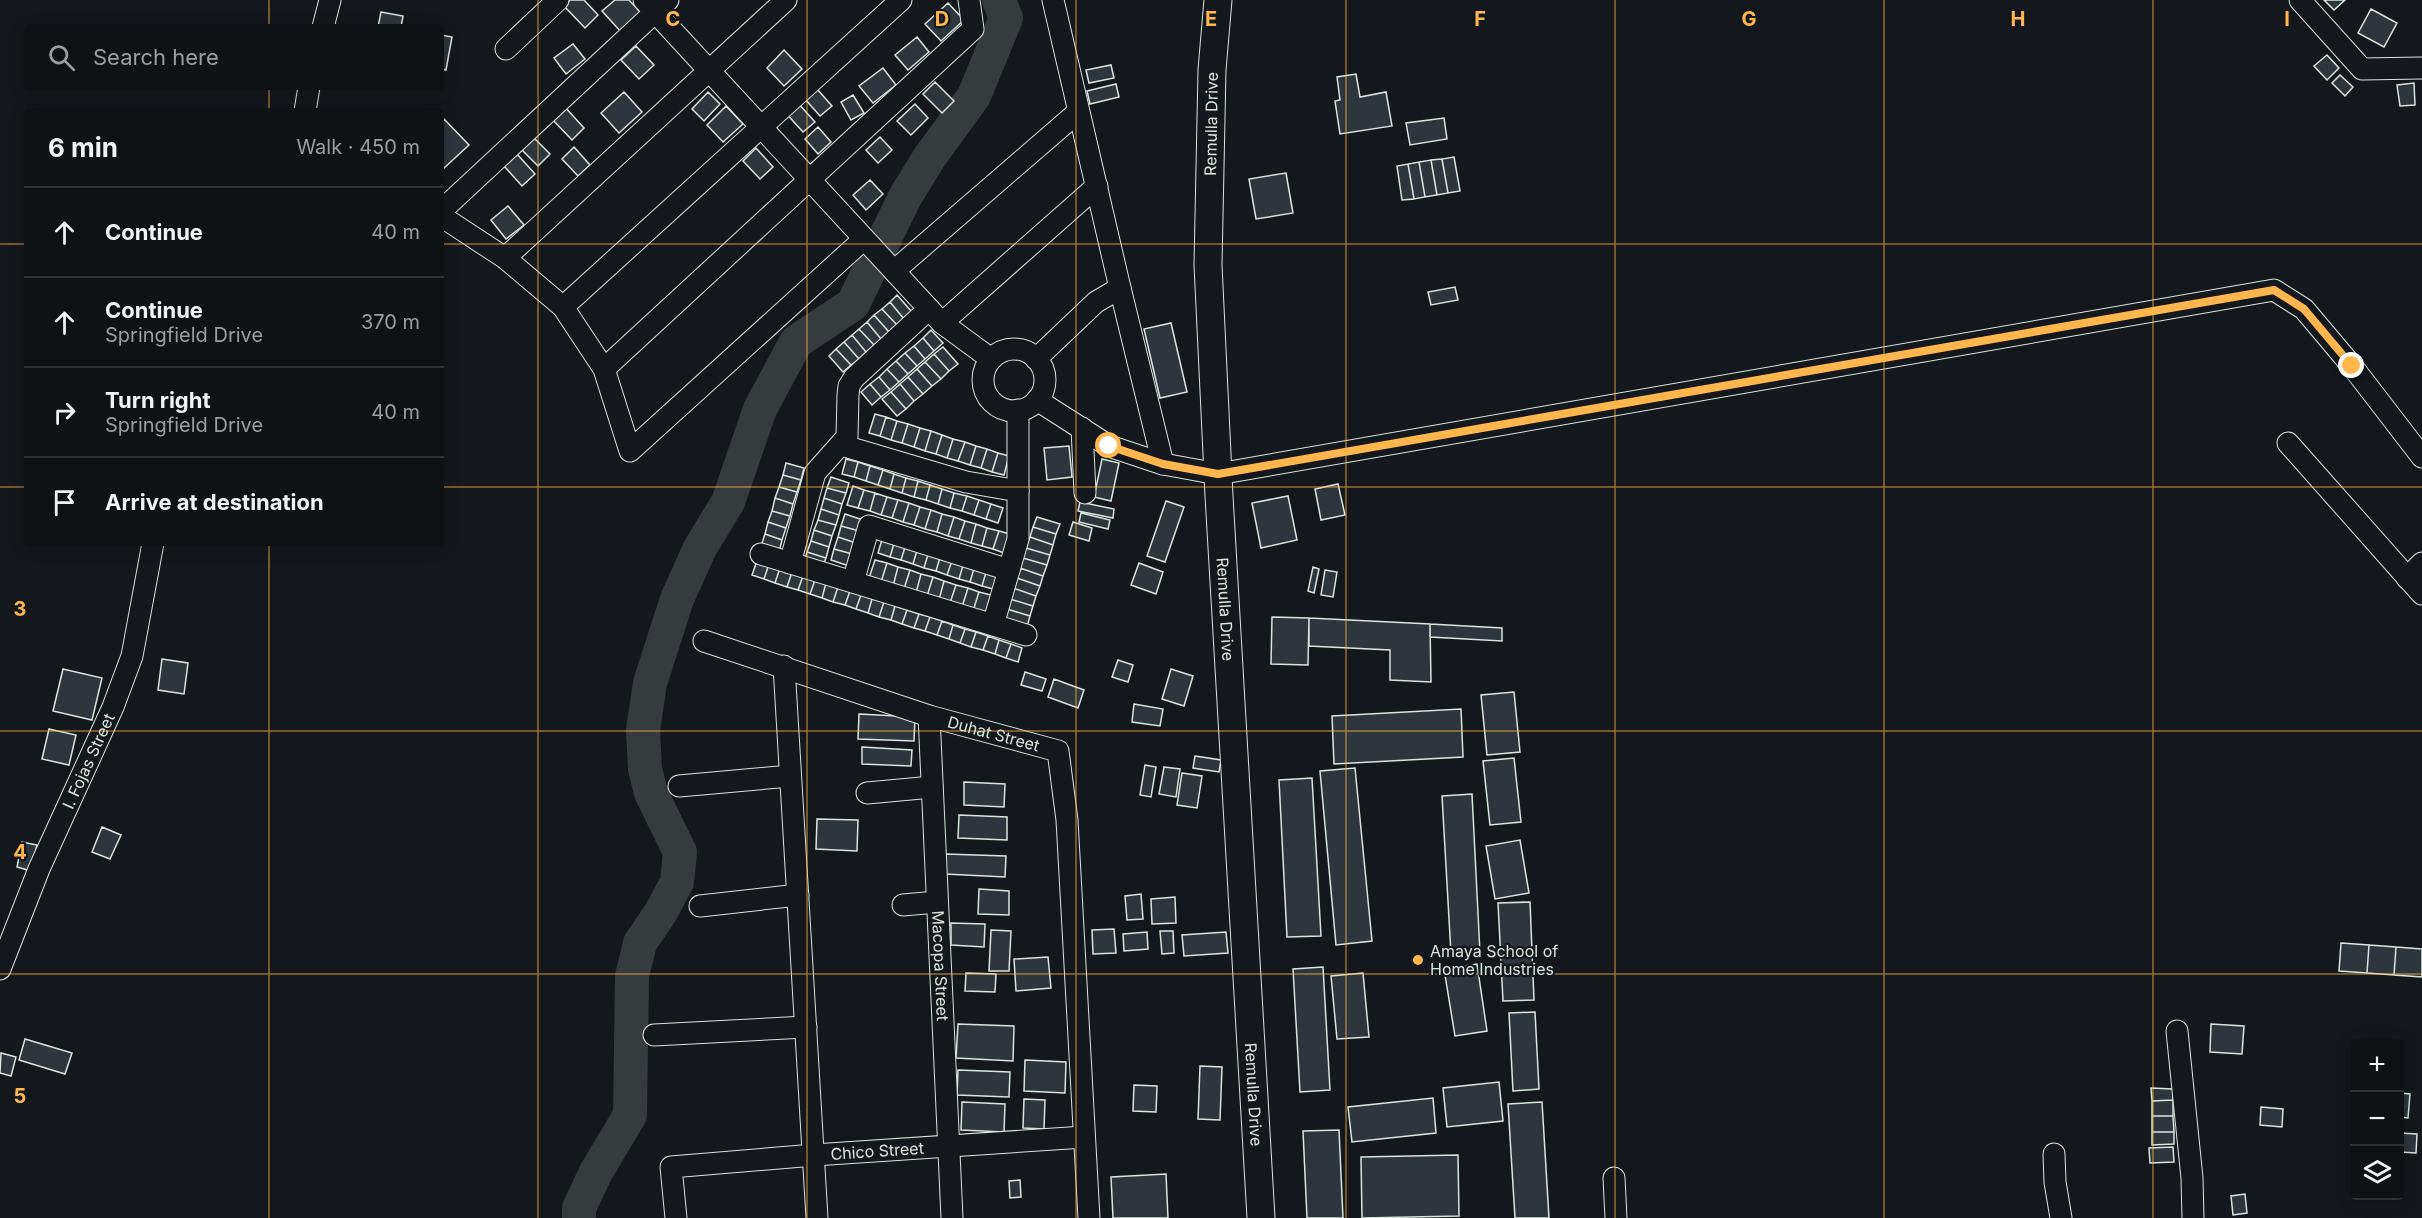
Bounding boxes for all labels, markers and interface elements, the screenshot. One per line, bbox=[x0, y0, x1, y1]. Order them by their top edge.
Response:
text: C bbox=[666, 7, 680, 31]
text: D bbox=[935, 7, 949, 31]
text: E bbox=[1205, 7, 1217, 31]
text: F bbox=[1474, 7, 1486, 31]
text: G bbox=[1741, 7, 1757, 31]
text: H bbox=[2011, 7, 2025, 31]
text: I bbox=[2284, 7, 2290, 31]
search box bbox=[24, 24, 444, 90]
icon: search bbox=[45, 41, 78, 74]
text: Search here bbox=[93, 44, 219, 70]
street label: Remulla Drive bbox=[1200, 72, 1222, 176]
text: 6 min bbox=[48, 132, 118, 163]
text: Walk · 450 m bbox=[296, 135, 420, 159]
icon: ahead bbox=[48, 216, 81, 249]
text: Continue bbox=[105, 219, 203, 245]
text: 40 m bbox=[371, 220, 420, 244]
text: Continue bbox=[105, 297, 203, 323]
icon: ahead bbox=[48, 306, 81, 339]
text: 370 m bbox=[361, 310, 420, 334]
text: Springfield Drive bbox=[105, 323, 263, 347]
route end bbox=[2338, 352, 2364, 378]
text: Turn right bbox=[105, 387, 211, 413]
icon: right bbox=[48, 396, 81, 429]
text: 40 m bbox=[371, 400, 420, 424]
text: Springfield Drive bbox=[105, 413, 263, 437]
route start bbox=[1095, 432, 1121, 458]
icon: arrive bbox=[48, 486, 81, 519]
text: Arrive at destination bbox=[105, 489, 324, 515]
street label: Remulla Drive bbox=[1213, 557, 1239, 662]
text: 3 bbox=[14, 597, 26, 621]
street label: I. Fojas Street bbox=[58, 710, 119, 812]
street label: Duhat Street bbox=[945, 711, 1042, 756]
text: 4 bbox=[13, 840, 27, 864]
street label: Macopa Street bbox=[928, 910, 953, 1022]
place label: Amaya School of Home Industries bbox=[1430, 941, 1558, 979]
marker: Amaya School of Home Industries bbox=[1411, 953, 1425, 967]
map controls bbox=[2350, 1038, 2404, 1200]
button: + bbox=[2350, 1038, 2404, 1092]
street label: Remulla Drive bbox=[1241, 1042, 1267, 1147]
text: 5 bbox=[14, 1084, 26, 1108]
button: − bbox=[2350, 1092, 2404, 1146]
street label: Chico Street bbox=[830, 1138, 924, 1164]
button: layers bbox=[2350, 1146, 2404, 1200]

